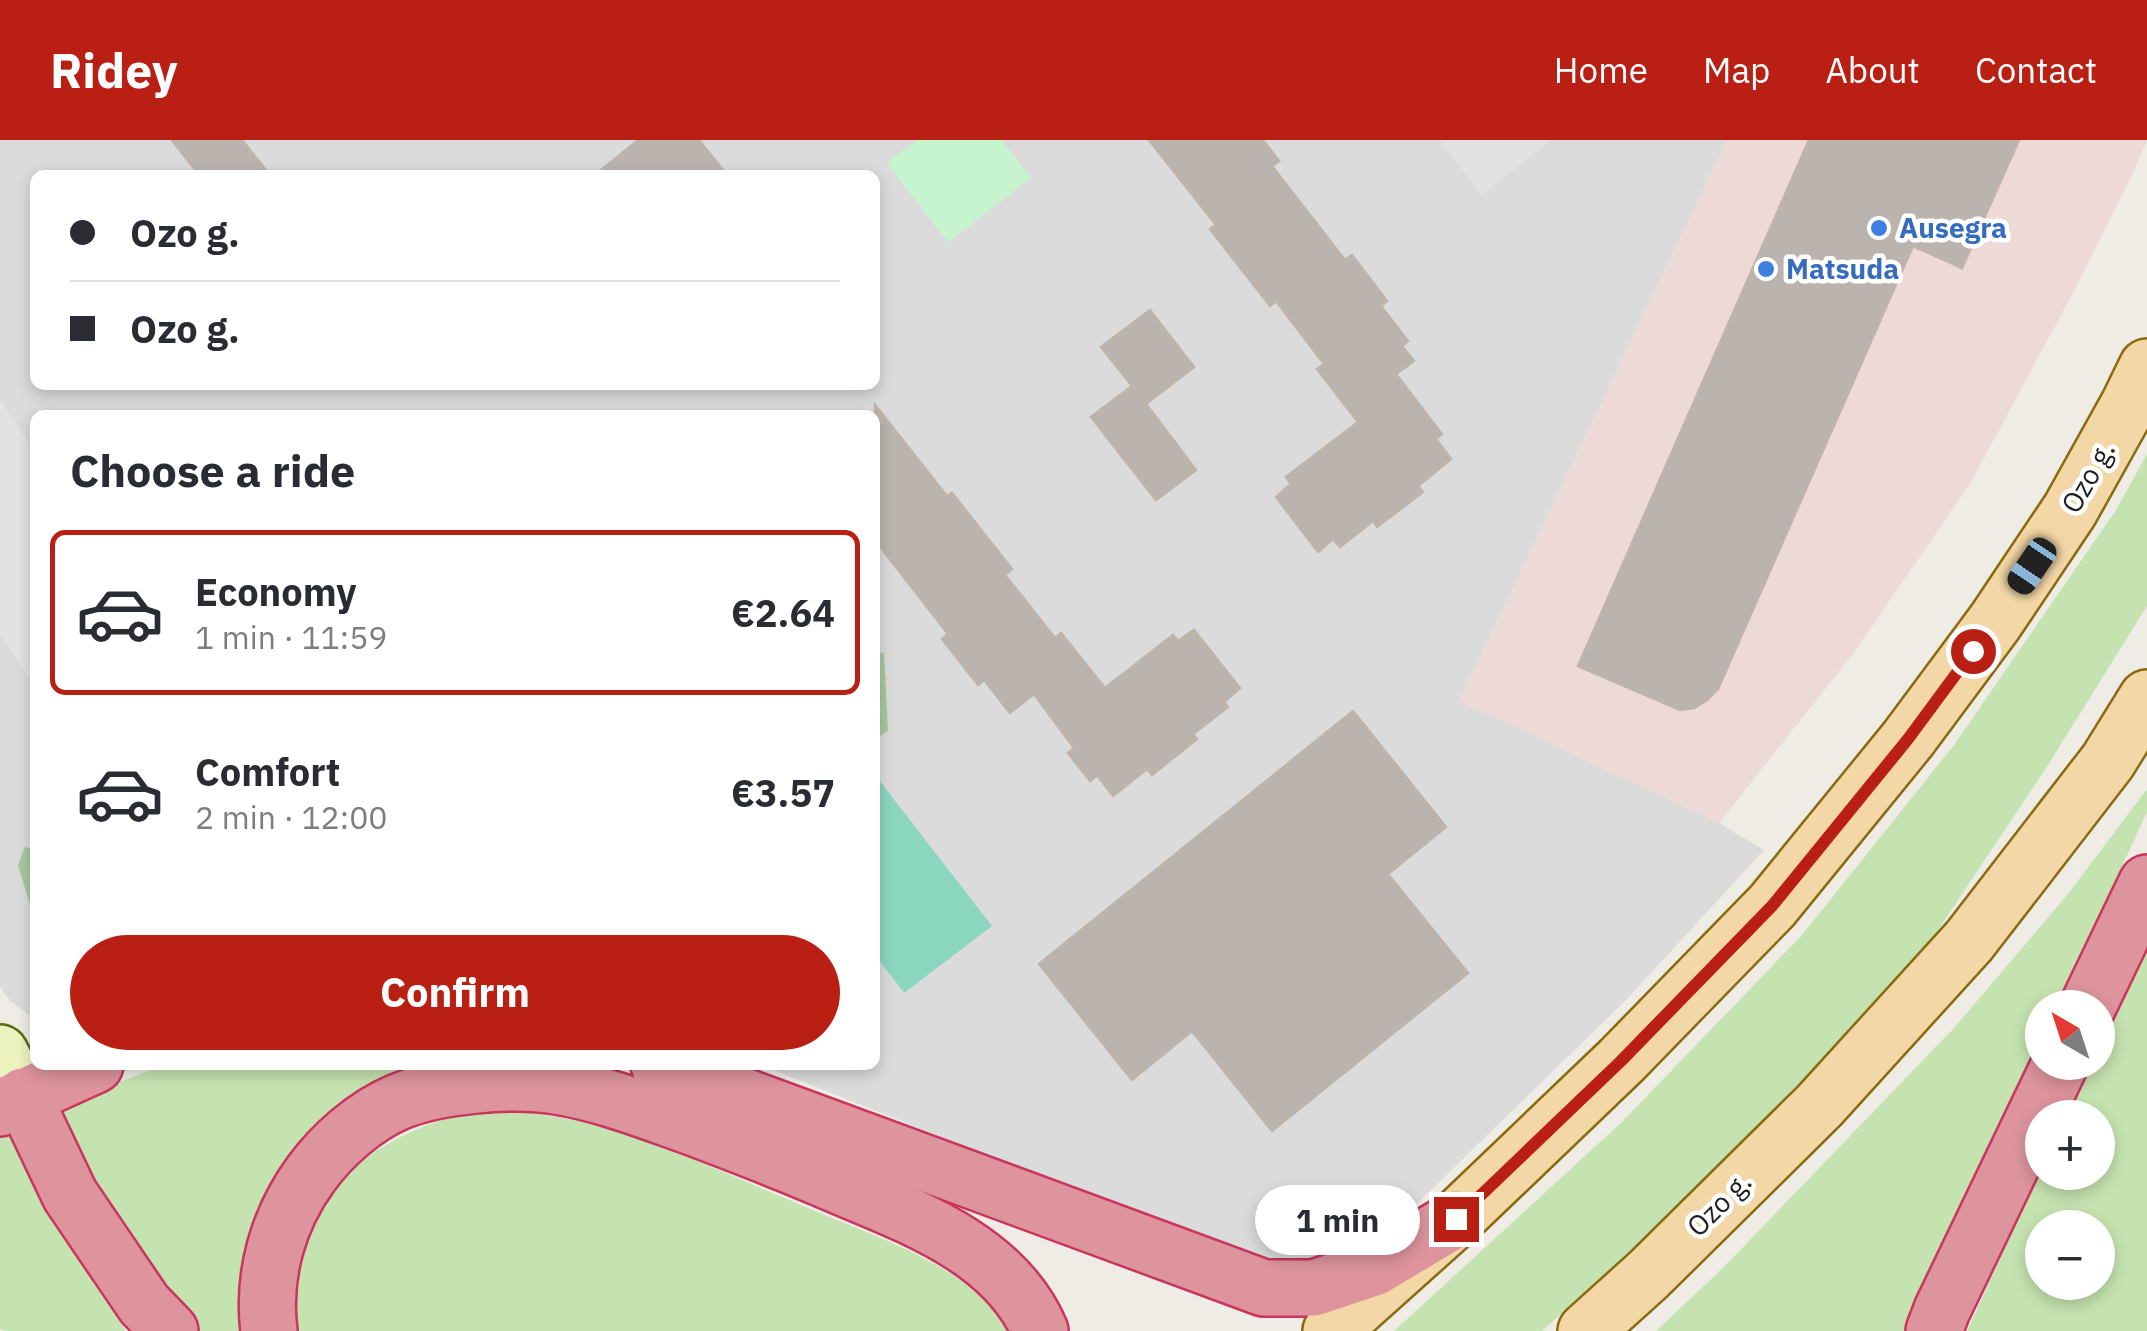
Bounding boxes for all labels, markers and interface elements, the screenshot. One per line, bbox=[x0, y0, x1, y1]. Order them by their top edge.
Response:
text: Ridey bbox=[50, 39, 178, 101]
text: Home bbox=[1554, 47, 1648, 93]
text: Map bbox=[1703, 47, 1770, 93]
text: About bbox=[1825, 47, 1920, 93]
text: Contact bbox=[1975, 47, 2097, 93]
text: Ozo g. bbox=[130, 208, 240, 257]
place label: Ausegra bbox=[1899, 209, 2007, 246]
marker: Ausegra bbox=[1868, 217, 1890, 239]
place label: Matsuda bbox=[1786, 250, 1899, 287]
marker: Matsuda bbox=[1755, 258, 1777, 280]
text: Ozo g. bbox=[130, 304, 240, 353]
street label: Ozo g. bbox=[2052, 434, 2123, 520]
text: Choose a ride bbox=[70, 441, 355, 499]
car bbox=[2003, 533, 2061, 599]
text: Economy bbox=[195, 567, 357, 616]
icon: car bbox=[75, 568, 165, 658]
text: €2.64 bbox=[731, 588, 835, 637]
text: 1 min · 11:59 bbox=[195, 616, 388, 658]
route start bbox=[1951, 629, 1996, 674]
text: Comfort bbox=[195, 747, 340, 796]
icon: car bbox=[75, 748, 165, 838]
text: €3.57 bbox=[731, 768, 835, 817]
text: 2 min · 12:00 bbox=[195, 796, 388, 838]
button: Confirm bbox=[70, 935, 840, 1050]
north arrow bbox=[2025, 990, 2115, 1080]
map controls bbox=[2025, 990, 2115, 1300]
button: + bbox=[2025, 1100, 2115, 1190]
street label: Ozo g. bbox=[1678, 1163, 1759, 1244]
callout: 1 min bbox=[1256, 1184, 1421, 1254]
route end bbox=[1434, 1197, 1479, 1242]
text: 1 min bbox=[1296, 1199, 1379, 1241]
button: − bbox=[2025, 1210, 2115, 1300]

